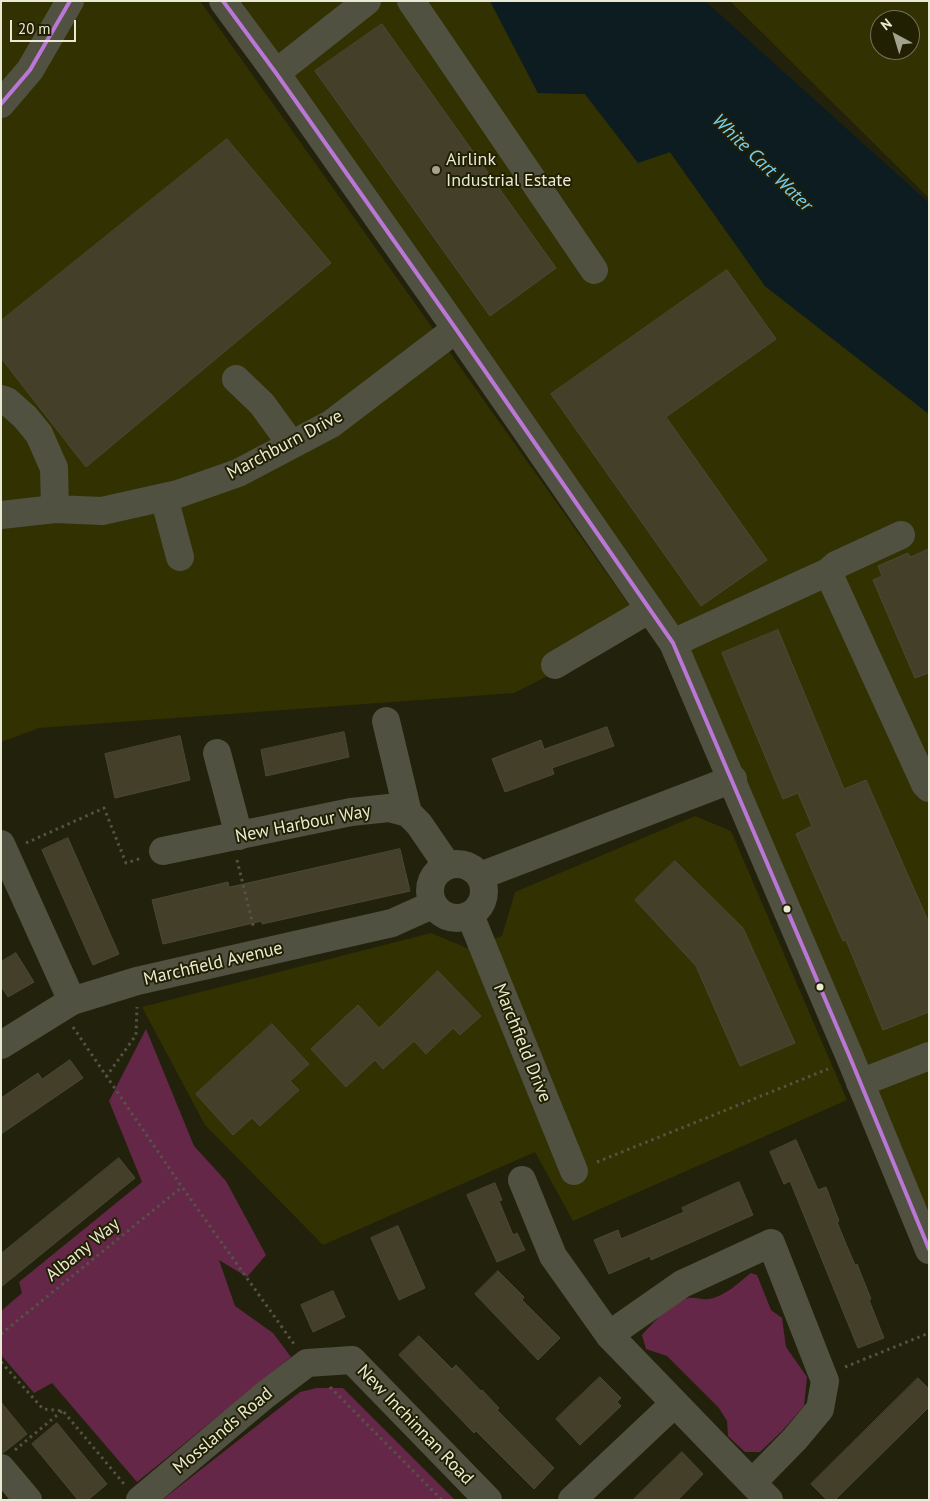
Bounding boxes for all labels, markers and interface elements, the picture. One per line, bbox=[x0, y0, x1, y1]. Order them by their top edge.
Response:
scale bar bbox=[12, 10, 79, 42]
north arrow bbox=[870, 10, 920, 60]
text: N bbox=[877, 14, 895, 34]
text: 20 m bbox=[18, 19, 51, 38]
water label: White Cart Water bbox=[707, 109, 817, 217]
place label: Airlink Industrial Estate bbox=[446, 149, 571, 192]
marker: Airlink Industrial Estate bbox=[430, 164, 442, 176]
street label: Marchburn Drive bbox=[224, 405, 346, 485]
street label: New Harbour Way bbox=[233, 800, 373, 848]
unlabelled marker bbox=[782, 904, 792, 914]
street label: Marchfield Avenue bbox=[141, 937, 285, 991]
street label: Marchfield Drive bbox=[488, 980, 556, 1106]
unlabelled marker bbox=[815, 982, 825, 992]
street label: Albany Way bbox=[42, 1214, 124, 1286]
street label: New Inchinnan Road bbox=[352, 1361, 478, 1489]
street label: Mosslands Road bbox=[169, 1383, 277, 1479]

